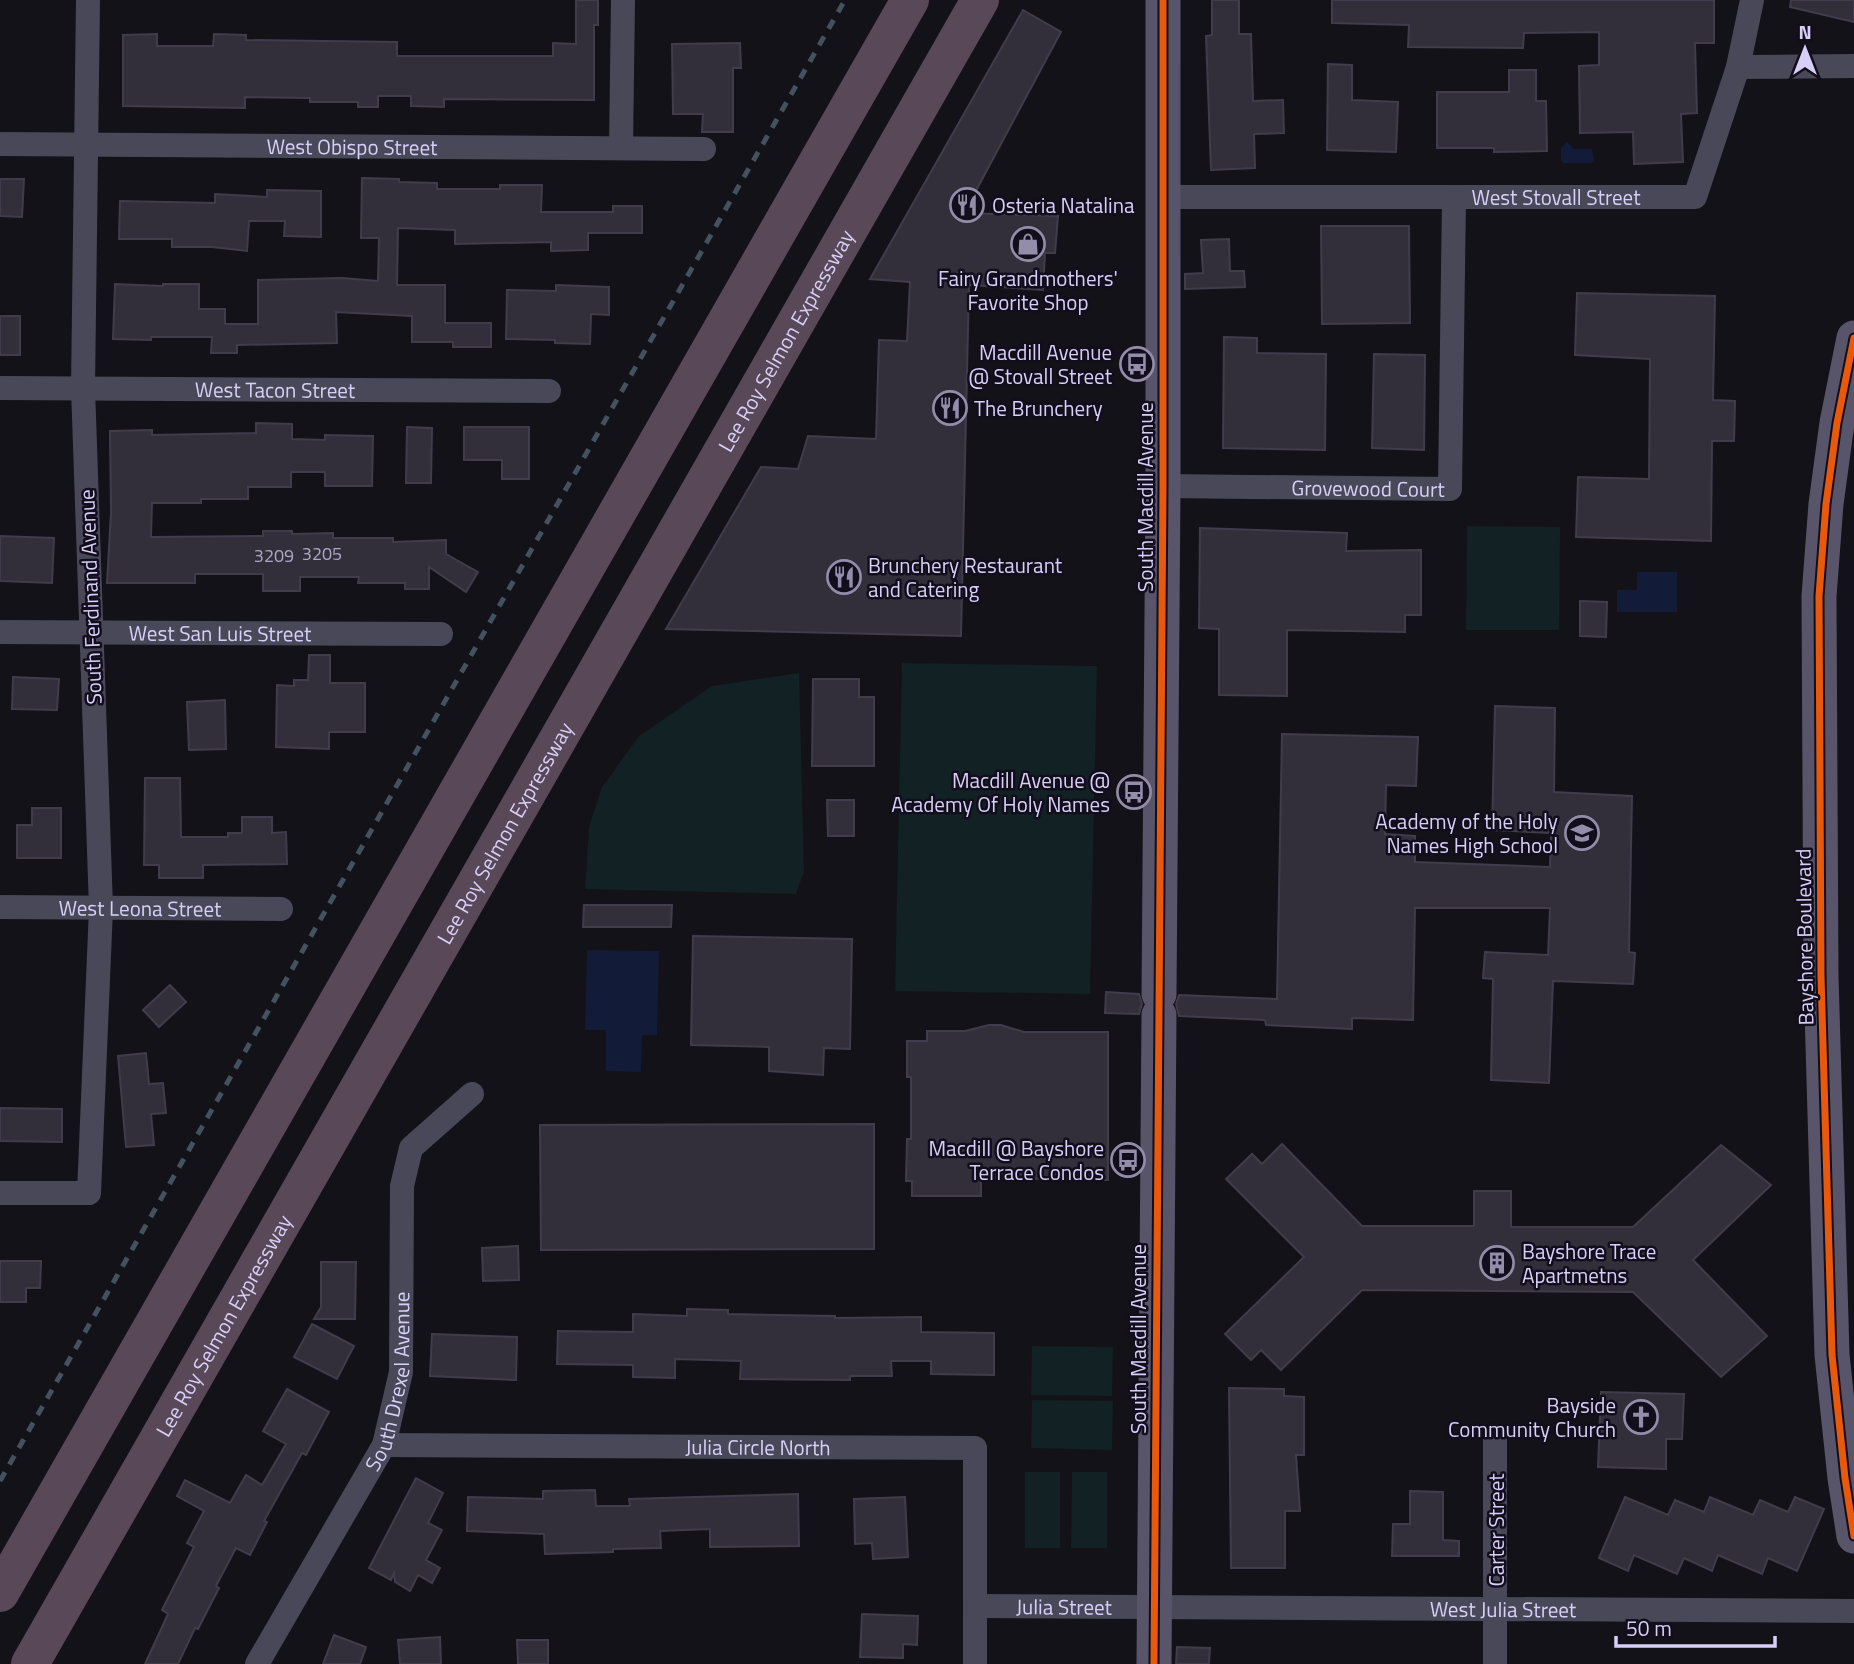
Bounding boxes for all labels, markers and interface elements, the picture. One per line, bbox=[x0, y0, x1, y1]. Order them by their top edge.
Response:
north arrow bbox=[1770, 14, 1840, 84]
text: N bbox=[1798, 17, 1812, 46]
street label: West Obispo Street bbox=[266, 130, 438, 163]
street label: West Stovall Street bbox=[1471, 181, 1641, 213]
restaurant icon: Osteria Natalina bbox=[948, 186, 986, 224]
place label: Osteria Natalina bbox=[992, 189, 1135, 221]
street label: Lee Roy Selmon Expressway bbox=[709, 223, 862, 458]
shop icon: Fairy Grandmothers' Favorite Shop bbox=[1009, 225, 1047, 263]
place label: Fairy Grandmothers' Favorite Shop bbox=[938, 262, 1118, 318]
place label: Macdill Avenue @ Stovall Street bbox=[968, 336, 1113, 392]
bus stop icon: Macdill Avenue @ Stovall Street bbox=[1118, 345, 1156, 383]
street label: West Tacon Street bbox=[195, 373, 356, 406]
restaurant icon: The Brunchery bbox=[931, 389, 969, 427]
place label: The Brunchery bbox=[974, 392, 1103, 424]
street label: South Macdill Avenue bbox=[1129, 402, 1161, 592]
street label: Grovewood Court bbox=[1291, 471, 1445, 505]
street label: South Ferdinand Avenue bbox=[70, 489, 110, 705]
house number: 3205 bbox=[302, 540, 342, 567]
house number: 3209 bbox=[254, 542, 294, 569]
place label: Brunchery Restaurant and Catering bbox=[868, 549, 1063, 605]
restaurant icon: Brunchery Restaurant and Catering bbox=[825, 558, 863, 596]
street label: West San Luis Street bbox=[129, 617, 312, 649]
street label: Lee Roy Selmon Expressway bbox=[428, 716, 581, 950]
place label: Macdill Avenue @ Academy Of Holy Names bbox=[891, 764, 1110, 820]
bus stop icon: Macdill Avenue @ Academy Of Holy Names bbox=[1115, 773, 1153, 811]
place label: Academy of the Holy Names High School bbox=[1375, 805, 1558, 861]
school or university icon: Academy of the Holy Names High School bbox=[1563, 814, 1601, 852]
street label: Bayshore Boulevard bbox=[1786, 848, 1822, 1026]
street label: West Leona Street bbox=[58, 891, 222, 925]
place label: Macdill @ Bayshore Terrace Condos bbox=[928, 1132, 1104, 1188]
bus stop icon: Macdill @ Bayshore Terrace Condos bbox=[1109, 1141, 1147, 1179]
street label: Lee Roy Selmon Expressway bbox=[147, 1208, 300, 1442]
place label: Bayshore Trace Apartmetns bbox=[1522, 1235, 1656, 1291]
street label: South Macdill Avenue bbox=[1122, 1244, 1154, 1434]
building icon: Bayshore Trace Apartmetns bbox=[1478, 1244, 1516, 1282]
street label: South Drexel Avenue bbox=[356, 1291, 418, 1477]
place label: Bayside Community Church bbox=[1448, 1389, 1616, 1445]
church icon: Bayside Community Church bbox=[1622, 1398, 1660, 1436]
street label: Julia Circle North bbox=[685, 1431, 831, 1463]
street label: Carter Street bbox=[1480, 1473, 1512, 1587]
street label: Julia Street bbox=[1016, 1590, 1113, 1623]
street label: West Julia Street bbox=[1430, 1593, 1577, 1625]
scale bar bbox=[1616, 1604, 1775, 1648]
text: 50 m bbox=[1626, 1612, 1672, 1644]

